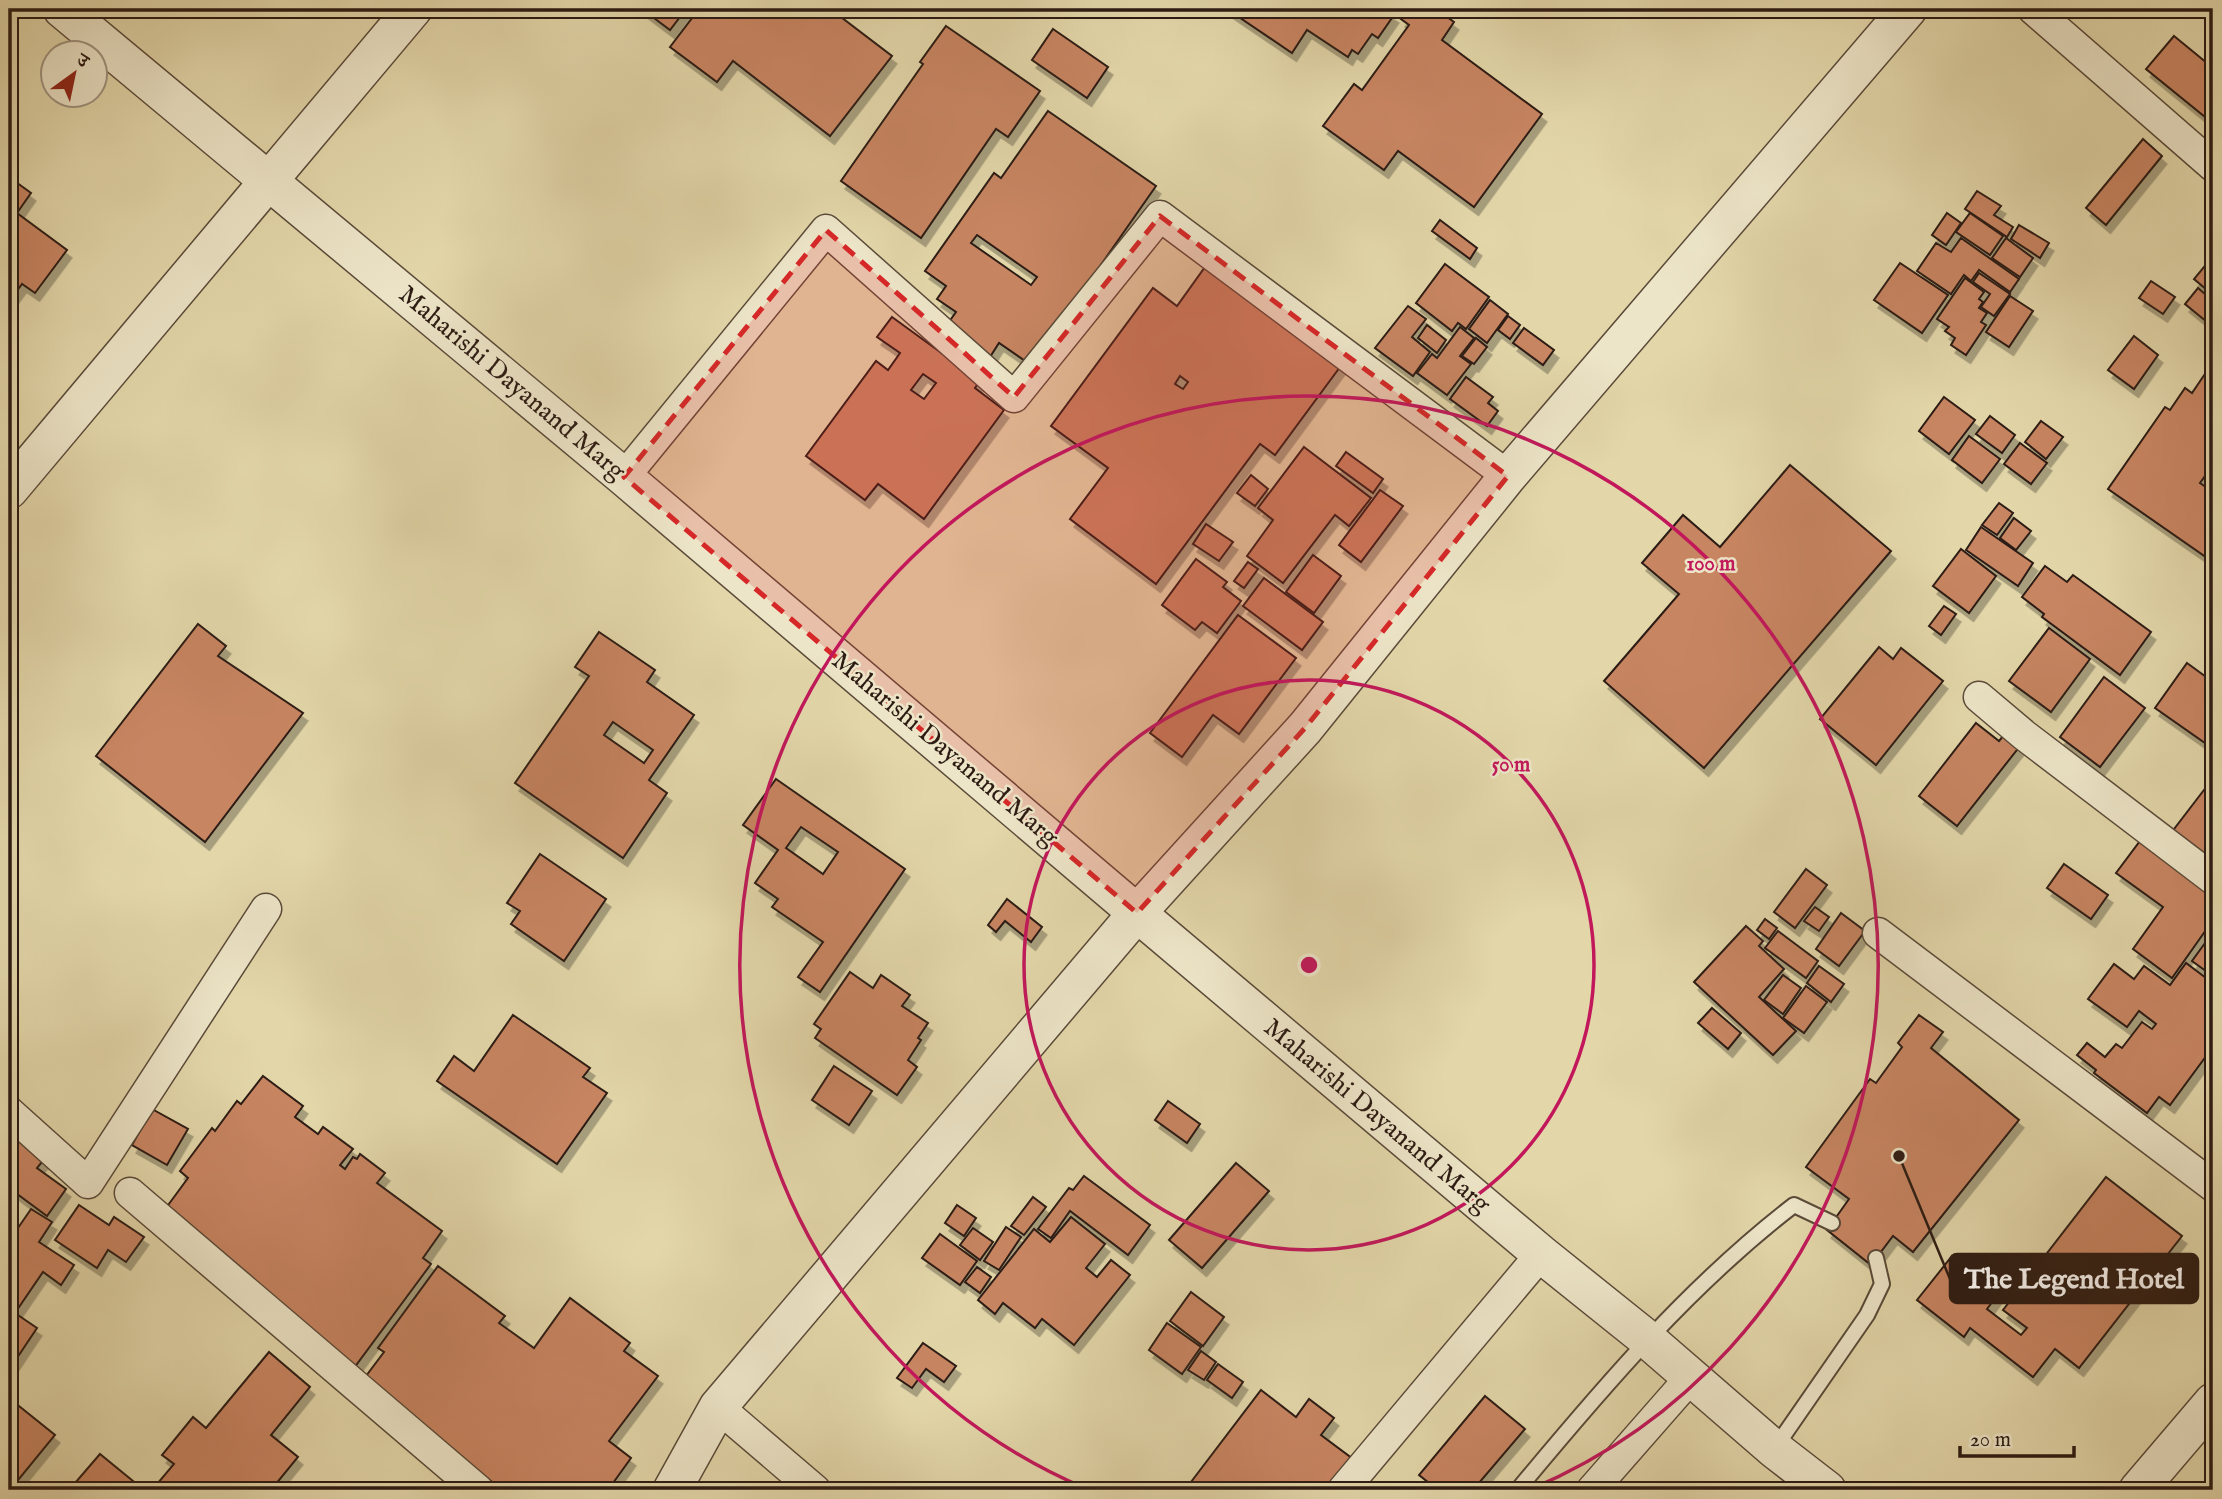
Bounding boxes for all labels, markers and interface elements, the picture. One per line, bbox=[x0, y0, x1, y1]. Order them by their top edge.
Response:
north arrow bbox=[38, 38, 108, 108]
text: उ bbox=[70, 48, 94, 75]
street label: Maharishi Dayanand Marg bbox=[392, 278, 633, 488]
text: 100 m bbox=[1686, 551, 1736, 578]
street label: Maharishi Dayanand Marg bbox=[825, 644, 1066, 854]
text: 50 m bbox=[1492, 752, 1531, 779]
centre of rings bbox=[1297, 953, 1321, 977]
street label: Maharishi Dayanand Marg bbox=[1257, 1011, 1498, 1221]
callout: The Legend Hotel bbox=[1950, 1254, 2198, 1303]
text: The Legend Hotel bbox=[1963, 1263, 2185, 1298]
scale bar bbox=[1960, 1415, 2073, 1459]
text: 20 m bbox=[1970, 1427, 2011, 1454]

